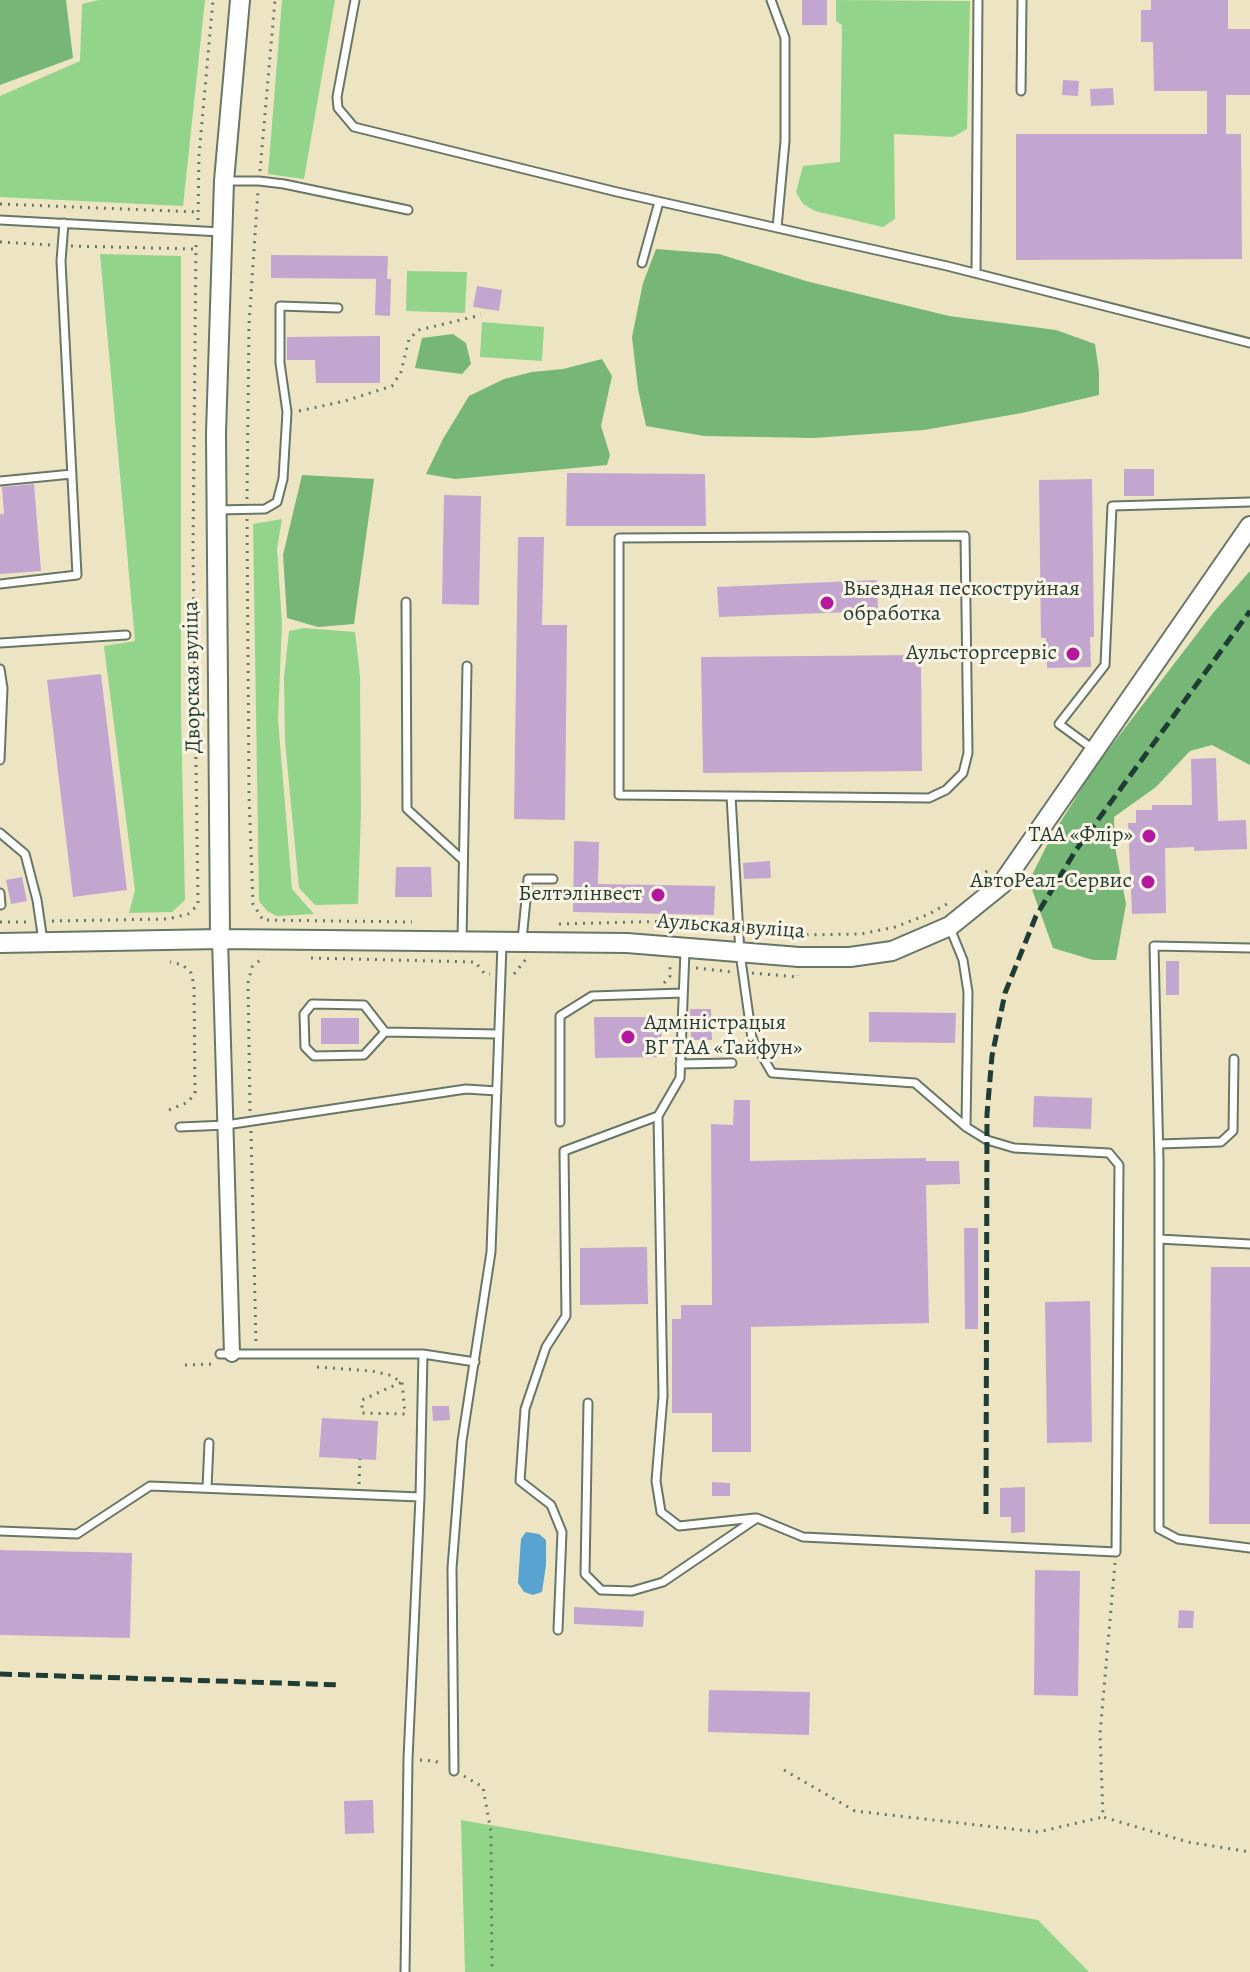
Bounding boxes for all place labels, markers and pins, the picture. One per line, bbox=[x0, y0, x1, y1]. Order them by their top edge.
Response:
place label: Выездная пескоструйная обработка bbox=[843, 577, 1080, 628]
marker: Выездная пескоструйная обработка bbox=[818, 594, 836, 612]
place label: Аульсторгсервіс bbox=[906, 641, 1057, 667]
marker: Аульсторгсервіс bbox=[1064, 645, 1082, 663]
place label: ТАА «Флір» bbox=[1029, 823, 1133, 849]
marker: ТАА «Флір» bbox=[1140, 827, 1158, 845]
place label: АвтоРеал-Сервис bbox=[970, 869, 1132, 895]
marker: АвтоРеал-Сервис bbox=[1139, 873, 1157, 891]
place label: Белтэлінвест bbox=[518, 882, 642, 908]
marker: Белтэлінвест bbox=[649, 886, 667, 904]
place label: Адміністрацыя ВГ ТАА «Тайфун» bbox=[644, 1011, 802, 1062]
marker: Адміністрацыя ВГ ТАА «Тайфун» bbox=[619, 1028, 637, 1046]

